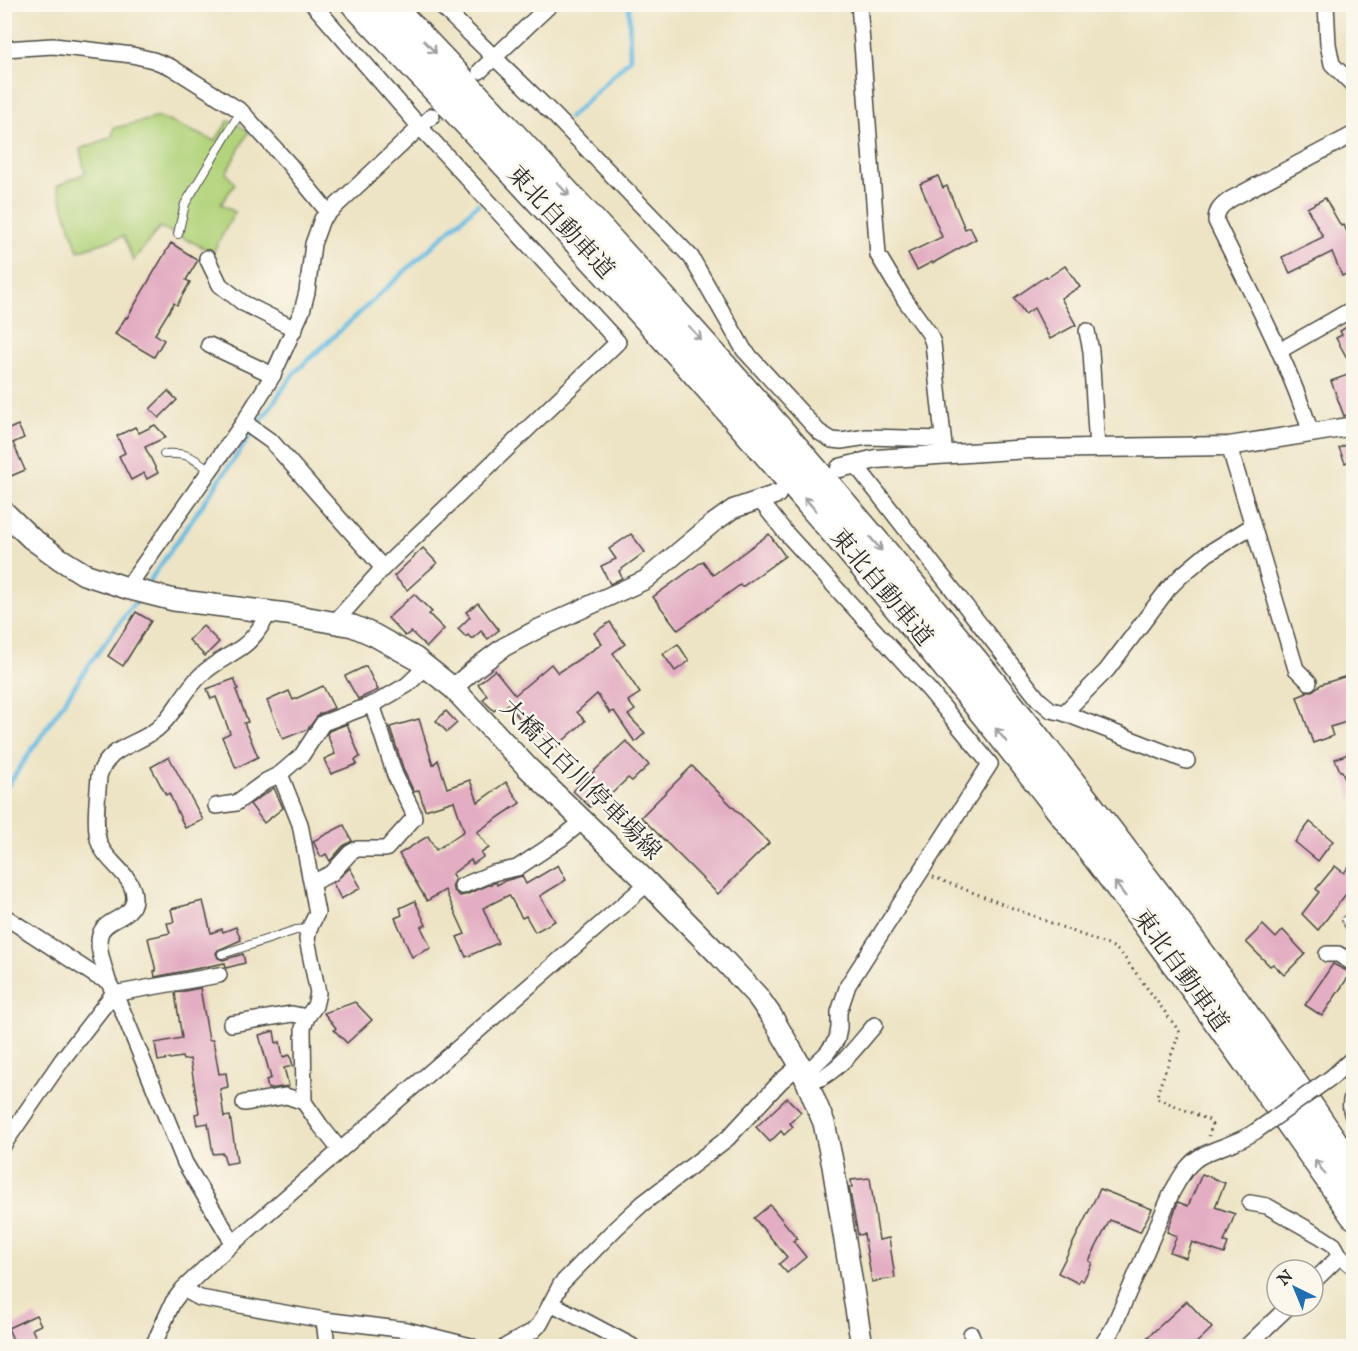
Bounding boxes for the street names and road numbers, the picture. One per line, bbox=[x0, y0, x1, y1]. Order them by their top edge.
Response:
street label: 東北自動車道 bbox=[500, 160, 620, 286]
street label: 東北自動車道 bbox=[823, 523, 939, 653]
street label: 大橋五百川停車場線 bbox=[493, 693, 667, 867]
street label: 東北自動車道 bbox=[1125, 904, 1235, 1038]

